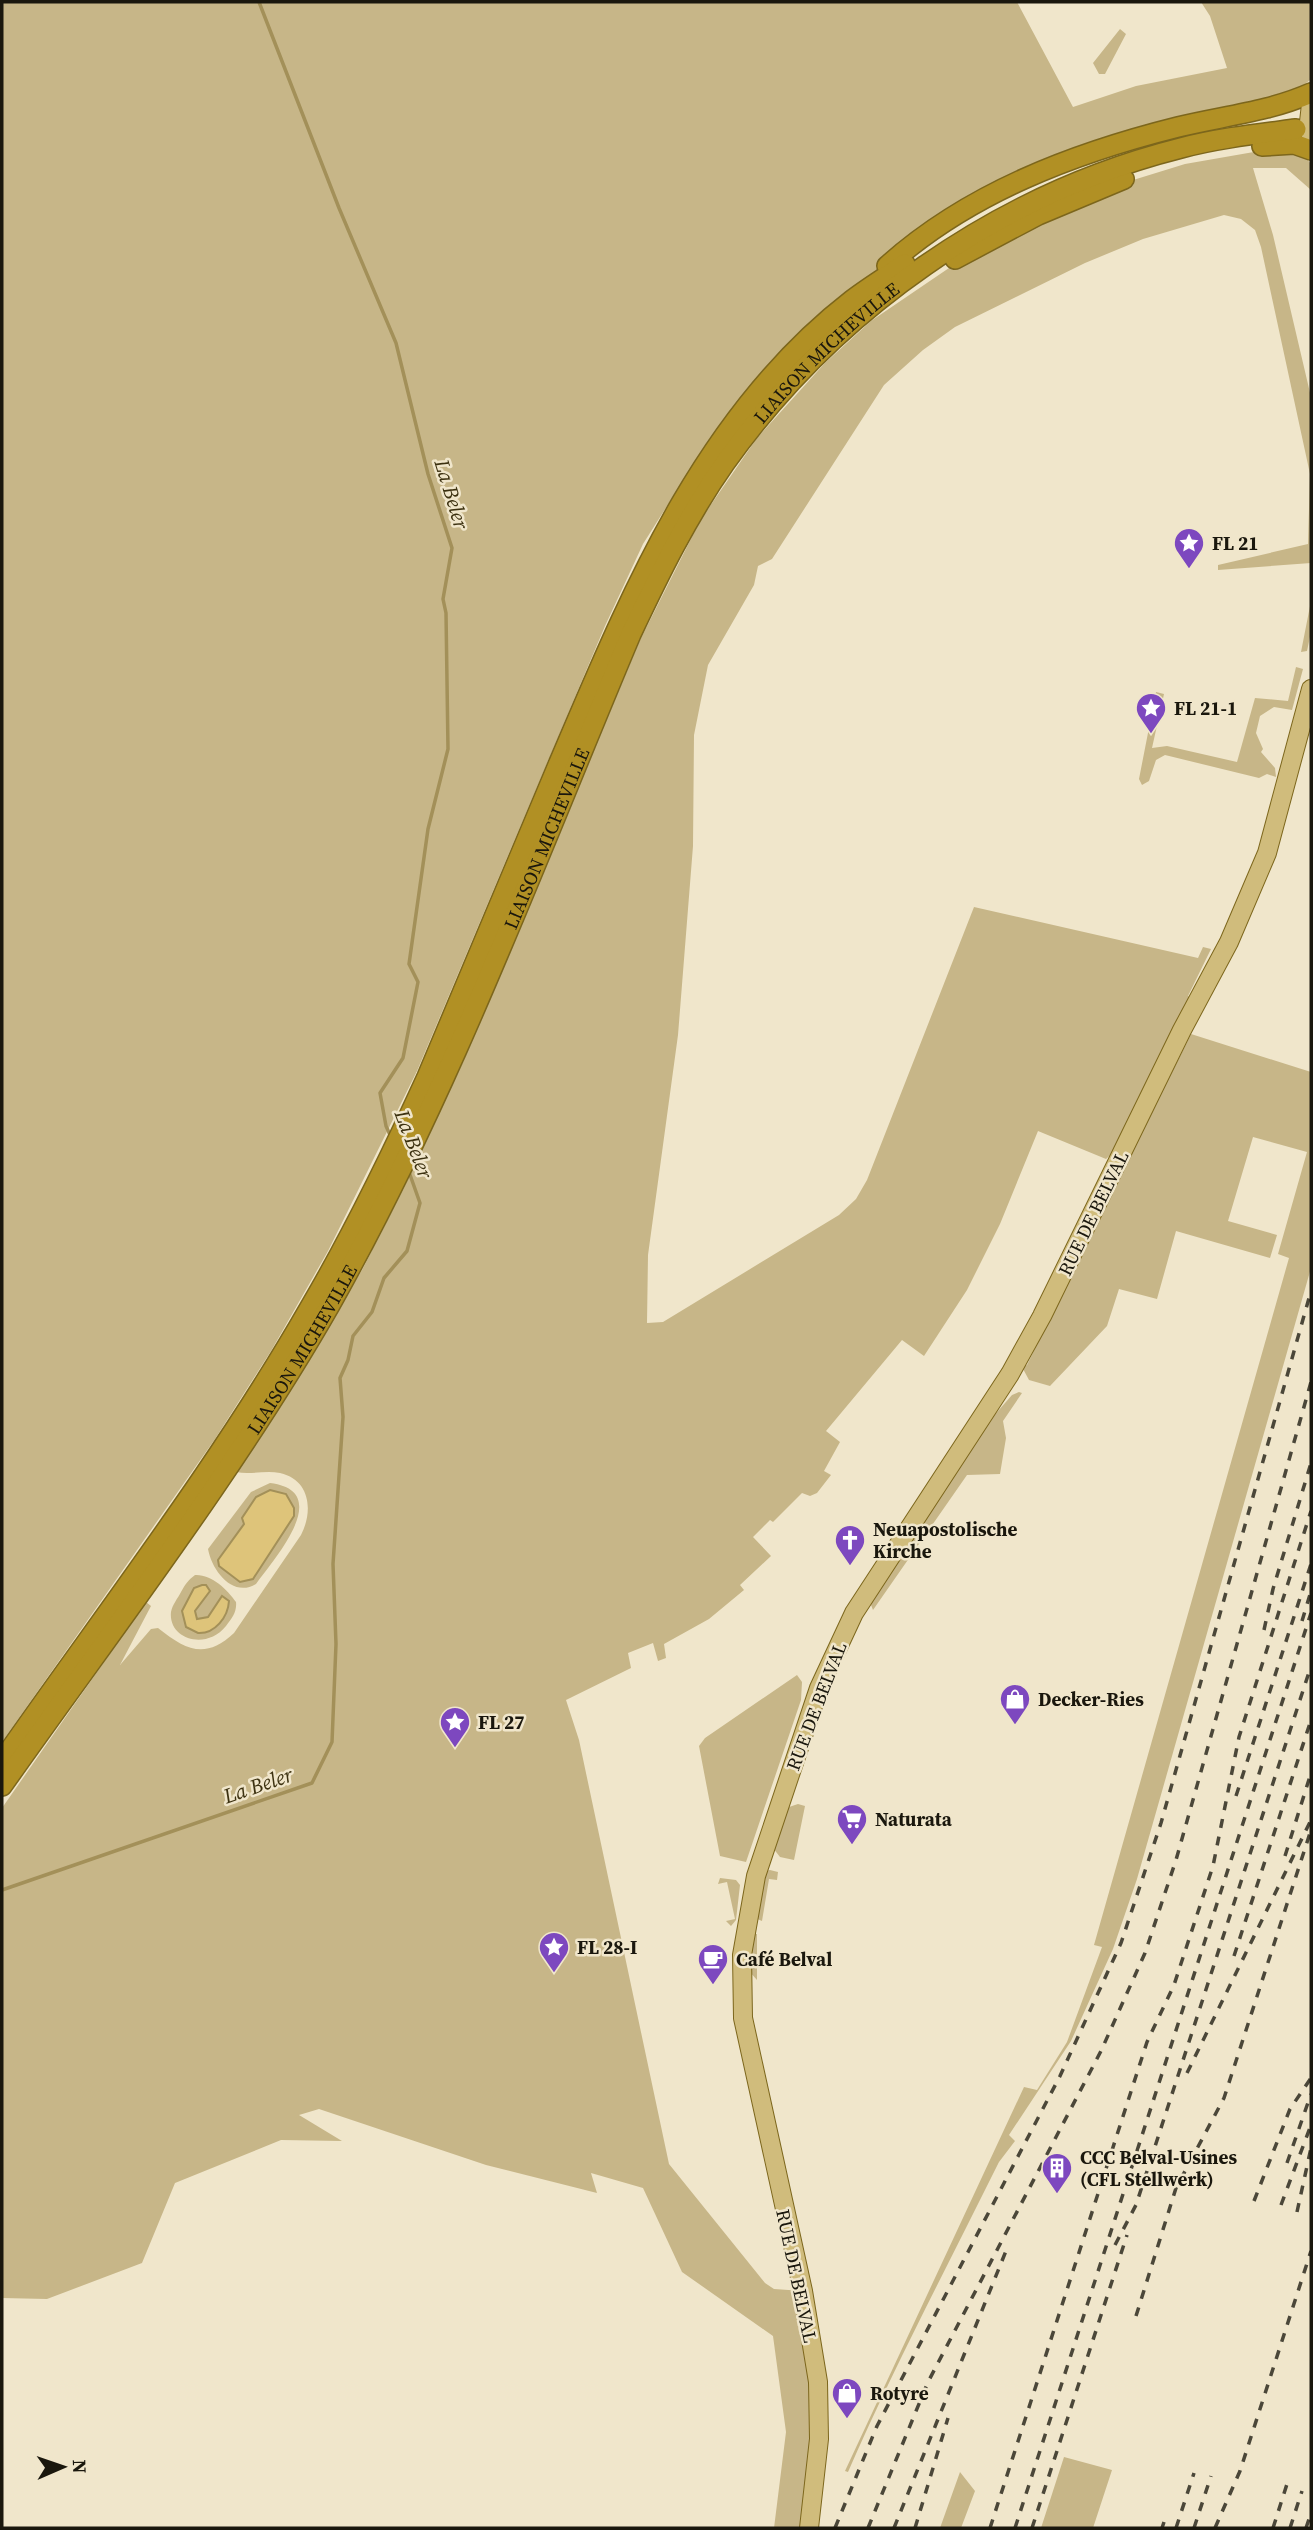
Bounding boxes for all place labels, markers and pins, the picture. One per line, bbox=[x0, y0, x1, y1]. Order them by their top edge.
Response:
place icon: FL 21 bbox=[1172, 526, 1206, 570]
place label: FL 21 bbox=[1212, 530, 1259, 556]
place icon: FL 21-1 bbox=[1134, 691, 1168, 735]
place label: FL 21-1 bbox=[1174, 695, 1237, 721]
place label: Neuapostolische Kirche bbox=[873, 1516, 1018, 1564]
church icon: Neuapostolische Kirche bbox=[833, 1523, 867, 1567]
shop icon: Decker-Ries bbox=[998, 1682, 1032, 1726]
place label: Decker-Ries bbox=[1038, 1686, 1144, 1712]
place icon: FL 27 bbox=[438, 1705, 472, 1749]
place label: FL 27 bbox=[478, 1709, 525, 1735]
supermarket icon: Naturata bbox=[835, 1802, 869, 1846]
place label: Naturata bbox=[875, 1806, 953, 1832]
place icon: FL 28-I bbox=[537, 1930, 571, 1974]
place label: FL 28-I bbox=[577, 1934, 637, 1960]
cafe icon: Café Belval bbox=[696, 1942, 730, 1986]
place label: Café Belval bbox=[736, 1946, 832, 1972]
place label: CCC Belval-Usines (CFL Stellwerk) bbox=[1080, 2144, 1237, 2192]
building icon: CCC Belval-Usines (CFL Stellwerk) bbox=[1040, 2151, 1074, 2195]
shop icon: Rotyre bbox=[830, 2376, 864, 2420]
place label: Rotyre bbox=[870, 2380, 929, 2406]

